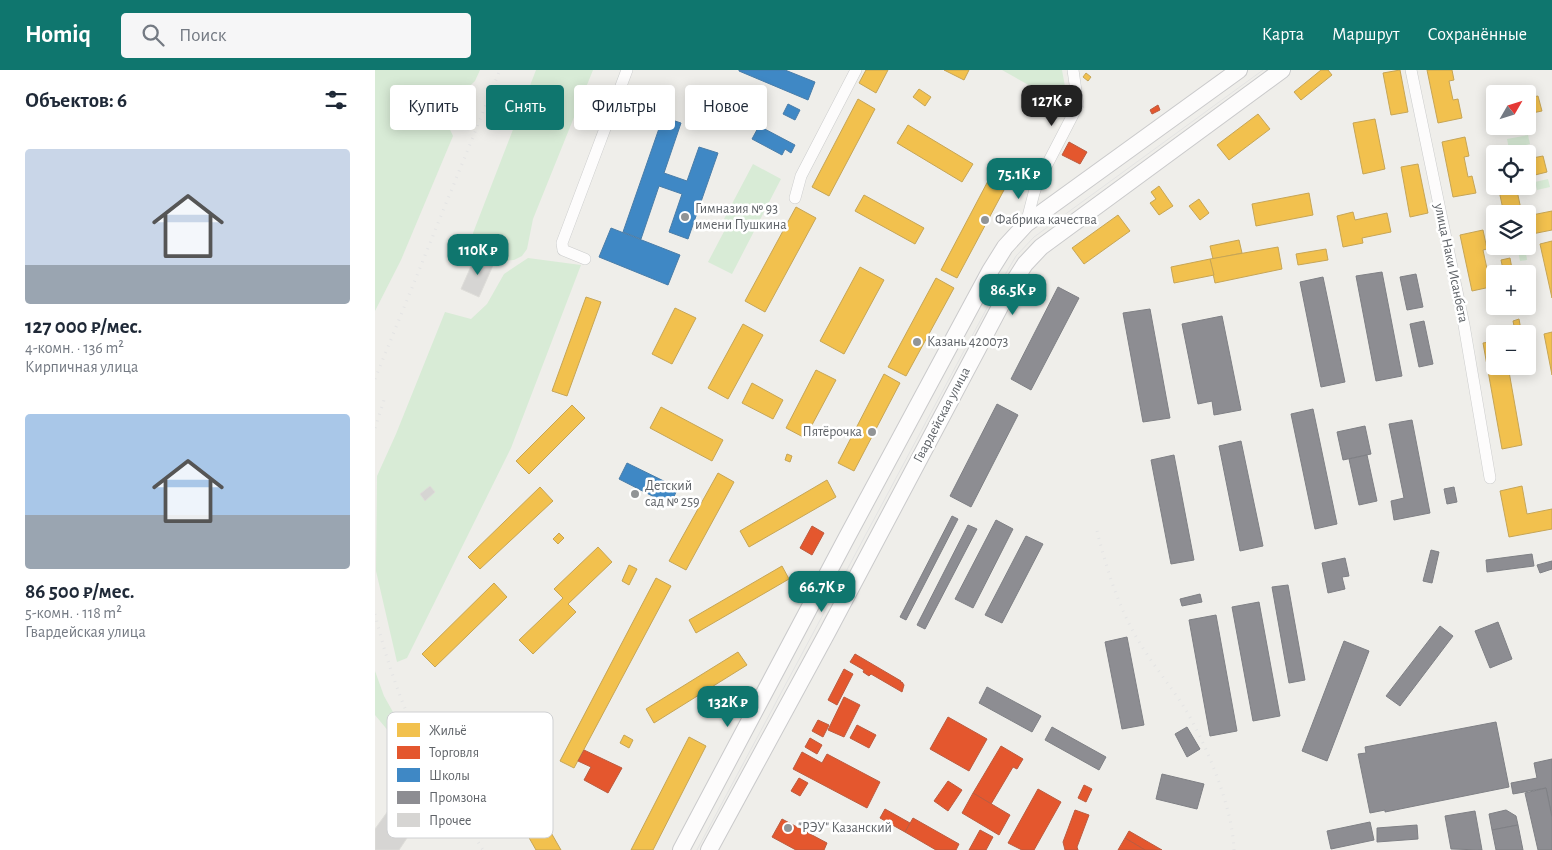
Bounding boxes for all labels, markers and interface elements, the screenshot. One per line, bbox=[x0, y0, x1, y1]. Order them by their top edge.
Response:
search box bbox=[121, 13, 471, 58]
icon: search bbox=[139, 21, 167, 49]
text: Homiq bbox=[25, 23, 91, 47]
text: Поиск bbox=[179, 26, 227, 45]
text: Карта bbox=[1262, 26, 1304, 44]
text: Маршрут bbox=[1332, 26, 1400, 44]
text: Сохранённые bbox=[1428, 26, 1527, 44]
chip: Купить bbox=[390, 85, 476, 130]
chip: Снять bbox=[486, 85, 564, 130]
chip: Фильтры bbox=[574, 85, 675, 130]
chip: Новое bbox=[685, 85, 767, 130]
pin: 127K ₽ bbox=[1011, 85, 1093, 127]
north arrow bbox=[1486, 85, 1536, 135]
map controls bbox=[1486, 85, 1536, 375]
icon: filters bbox=[322, 86, 350, 114]
text: Объектов: 6 bbox=[25, 90, 127, 111]
text: 127K ₽ bbox=[1032, 93, 1072, 109]
button: locate bbox=[1486, 145, 1536, 195]
pin: 75.1K ₽ bbox=[973, 158, 1065, 200]
text: 75.1K ₽ bbox=[998, 166, 1040, 182]
icon: home bbox=[143, 181, 233, 271]
street label: улица Наки Исанбета bbox=[1431, 201, 1471, 324]
place label: Гимназия № 93 имени Пушкина bbox=[695, 202, 787, 232]
button: layers bbox=[1486, 205, 1536, 255]
marker: Гимназия № 93 имени Пушкина bbox=[679, 211, 691, 223]
place label: Фабрика качества bbox=[995, 213, 1097, 227]
marker: Фабрика качества bbox=[979, 214, 991, 226]
pin: 110K ₽ bbox=[437, 234, 519, 276]
text: 110K ₽ bbox=[458, 242, 498, 258]
button: + bbox=[1486, 265, 1536, 315]
pin: 86.5K ₽ bbox=[967, 274, 1059, 316]
text: 86.5K ₽ bbox=[990, 282, 1036, 298]
text: 127 000 ₽/мес. bbox=[25, 316, 142, 337]
button: − bbox=[1486, 325, 1536, 375]
place label: Казань 420073 bbox=[927, 335, 1009, 349]
marker: Казань 420073 bbox=[911, 336, 923, 348]
text: 4-комн. · 136 m² bbox=[25, 340, 124, 356]
text: Кирпичная улица bbox=[25, 359, 138, 375]
street label: Гвардейская улица bbox=[911, 365, 973, 465]
place label: Пятёрочка bbox=[802, 425, 863, 439]
marker: Пятёрочка bbox=[866, 426, 878, 438]
icon: home bbox=[143, 446, 233, 536]
place label: Детский сад № 259 bbox=[645, 479, 700, 509]
marker: Детский сад № 259 bbox=[629, 488, 641, 500]
pin: 66.7K ₽ bbox=[776, 570, 868, 613]
text: 66.7K ₽ bbox=[799, 579, 845, 595]
text: 86 500 ₽/мес. bbox=[25, 581, 135, 602]
text: 5-комн. · 118 m² bbox=[25, 605, 122, 621]
text: Гвардейская улица bbox=[25, 624, 146, 640]
pin: 132K ₽ bbox=[687, 686, 769, 728]
text: 132K ₽ bbox=[708, 694, 748, 710]
legend bbox=[387, 712, 553, 838]
text: Жильё bbox=[429, 724, 467, 738]
text: Торговля bbox=[429, 746, 479, 760]
text: Школы bbox=[429, 769, 470, 783]
text: Промзона bbox=[429, 791, 487, 805]
text: Прочее bbox=[429, 814, 472, 828]
place label: "РЭУ" Казанский bbox=[798, 821, 892, 835]
marker: "РЭУ" Казанский bbox=[782, 822, 794, 834]

